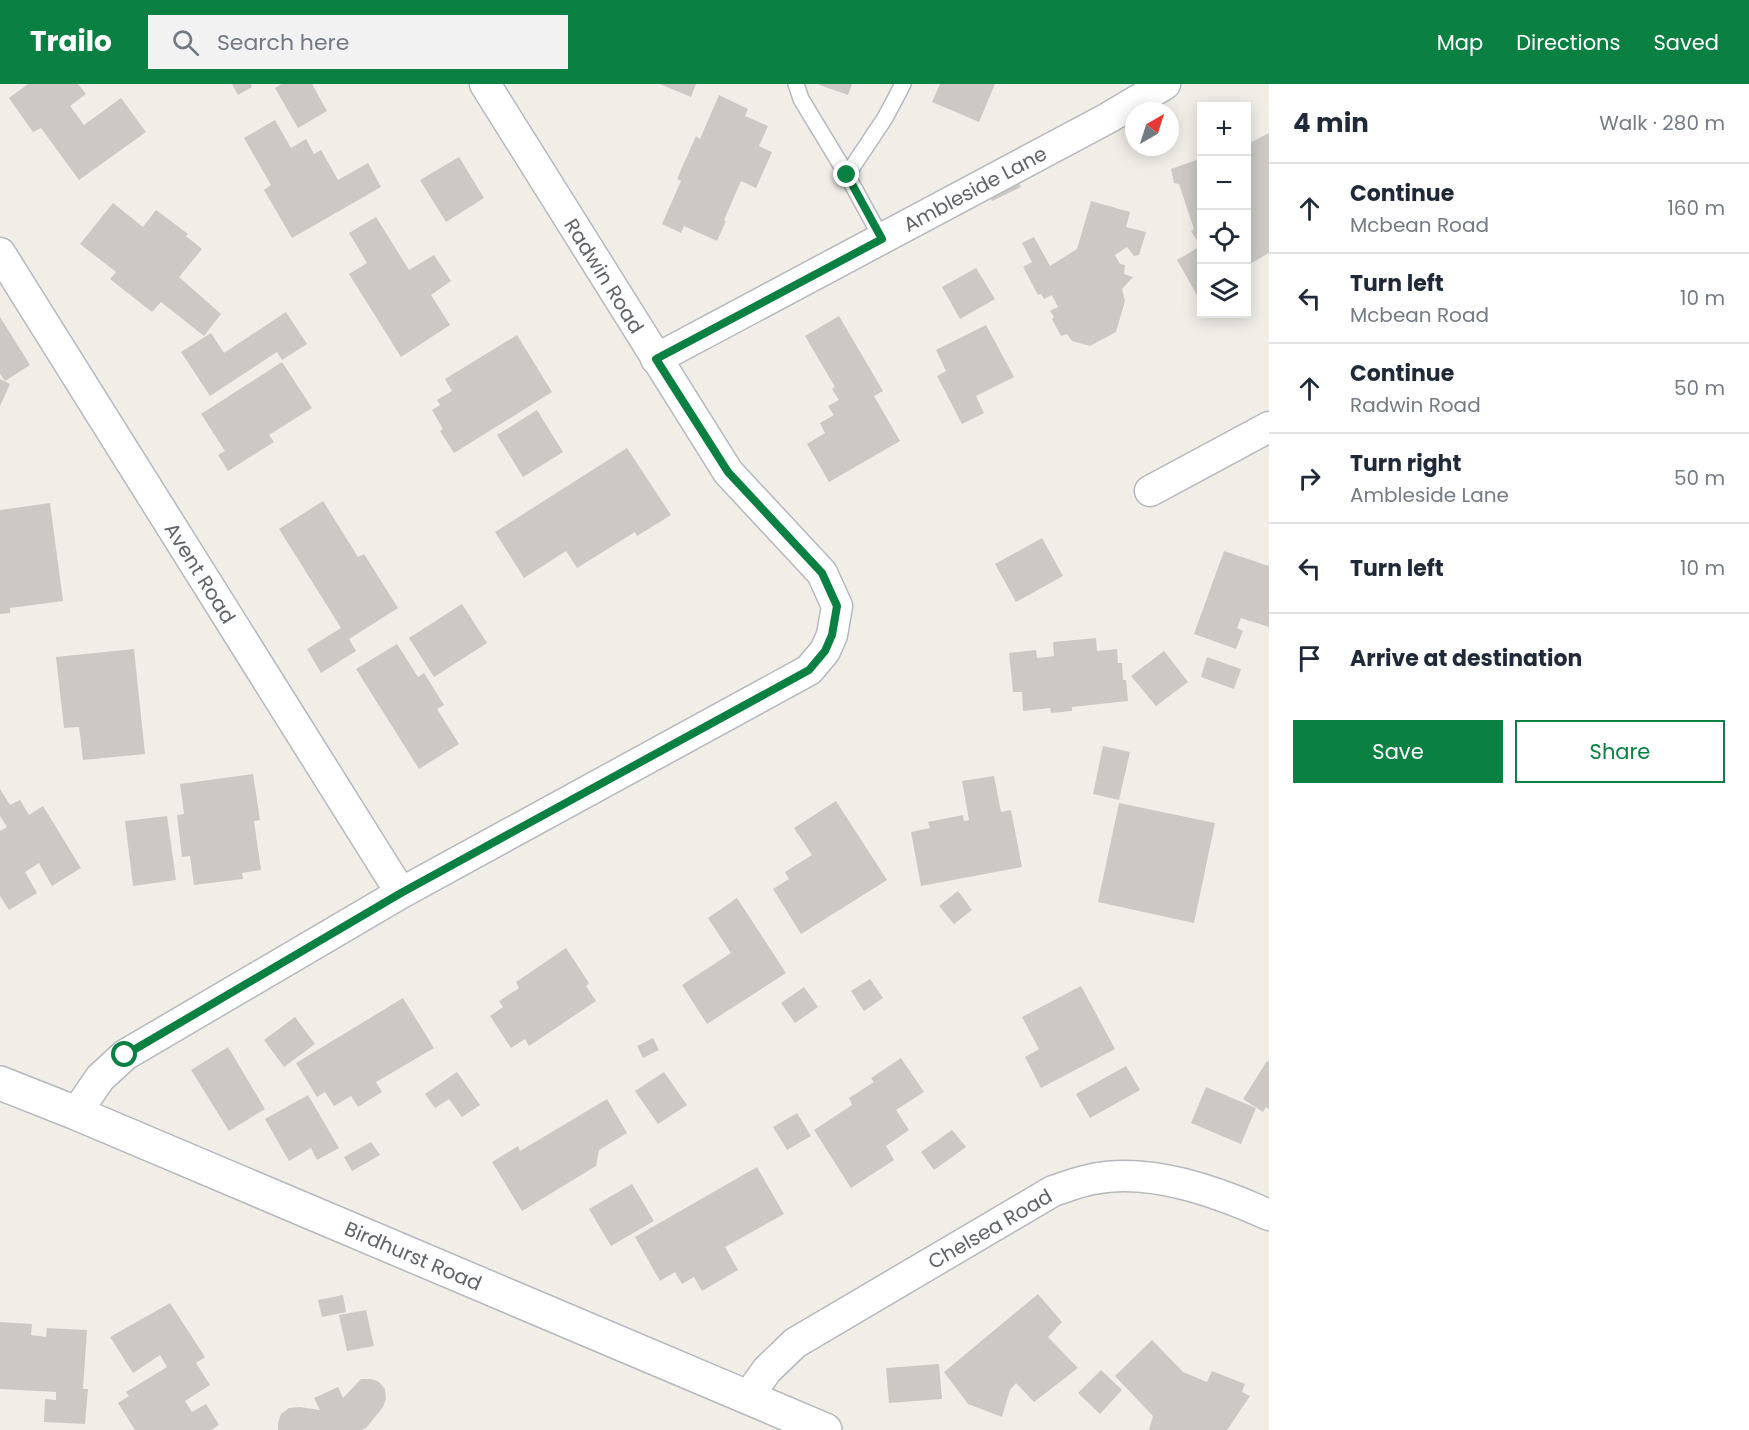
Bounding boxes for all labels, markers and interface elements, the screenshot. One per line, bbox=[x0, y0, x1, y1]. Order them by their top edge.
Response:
search box bbox=[148, 15, 568, 69]
text: Trailo bbox=[30, 22, 112, 61]
icon: search bbox=[169, 26, 202, 59]
text: Search here bbox=[217, 27, 349, 58]
text: Map bbox=[1437, 28, 1483, 57]
text: Directions bbox=[1516, 28, 1620, 57]
text: Saved bbox=[1653, 28, 1719, 57]
north arrow bbox=[1125, 102, 1179, 156]
map controls bbox=[1197, 102, 1251, 318]
button: + bbox=[1197, 102, 1251, 156]
text: 4 min bbox=[1293, 105, 1369, 141]
text: Walk · 280 m bbox=[1599, 109, 1725, 137]
street label: Ambleside Lane bbox=[898, 139, 1052, 239]
button: − bbox=[1197, 156, 1251, 210]
route end bbox=[833, 161, 859, 187]
text: Continue bbox=[1350, 178, 1454, 209]
icon: ahead bbox=[1293, 192, 1326, 225]
text: 160 m bbox=[1667, 194, 1725, 222]
button: locate bbox=[1197, 210, 1251, 264]
text: Mcbean Road bbox=[1350, 211, 1489, 239]
street label: Radwin Road bbox=[558, 213, 650, 339]
button: layers bbox=[1197, 264, 1251, 318]
text: Turn left bbox=[1350, 268, 1444, 299]
icon: left bbox=[1293, 282, 1326, 315]
text: 10 m bbox=[1680, 284, 1725, 312]
text: Mcbean Road bbox=[1350, 301, 1489, 329]
text: Continue bbox=[1350, 358, 1454, 389]
icon: ahead bbox=[1293, 372, 1326, 405]
text: 50 m bbox=[1674, 374, 1725, 402]
text: Radwin Road bbox=[1350, 391, 1481, 419]
text: Turn right bbox=[1350, 448, 1461, 479]
icon: right bbox=[1293, 462, 1326, 495]
text: 50 m bbox=[1674, 464, 1725, 492]
text: Ambleside Lane bbox=[1350, 481, 1509, 509]
street label: Avent Road bbox=[158, 517, 242, 629]
icon: left bbox=[1293, 552, 1326, 585]
text: Turn left bbox=[1350, 553, 1444, 584]
text: 10 m bbox=[1680, 554, 1725, 582]
icon: arrive bbox=[1293, 642, 1326, 675]
text: Arrive at destination bbox=[1350, 643, 1582, 674]
button: Save bbox=[1293, 720, 1503, 783]
button: Share bbox=[1515, 720, 1725, 783]
route start bbox=[111, 1041, 137, 1067]
street label: Chelsea Road bbox=[923, 1182, 1057, 1276]
street label: Birdhurst Road bbox=[340, 1215, 486, 1297]

